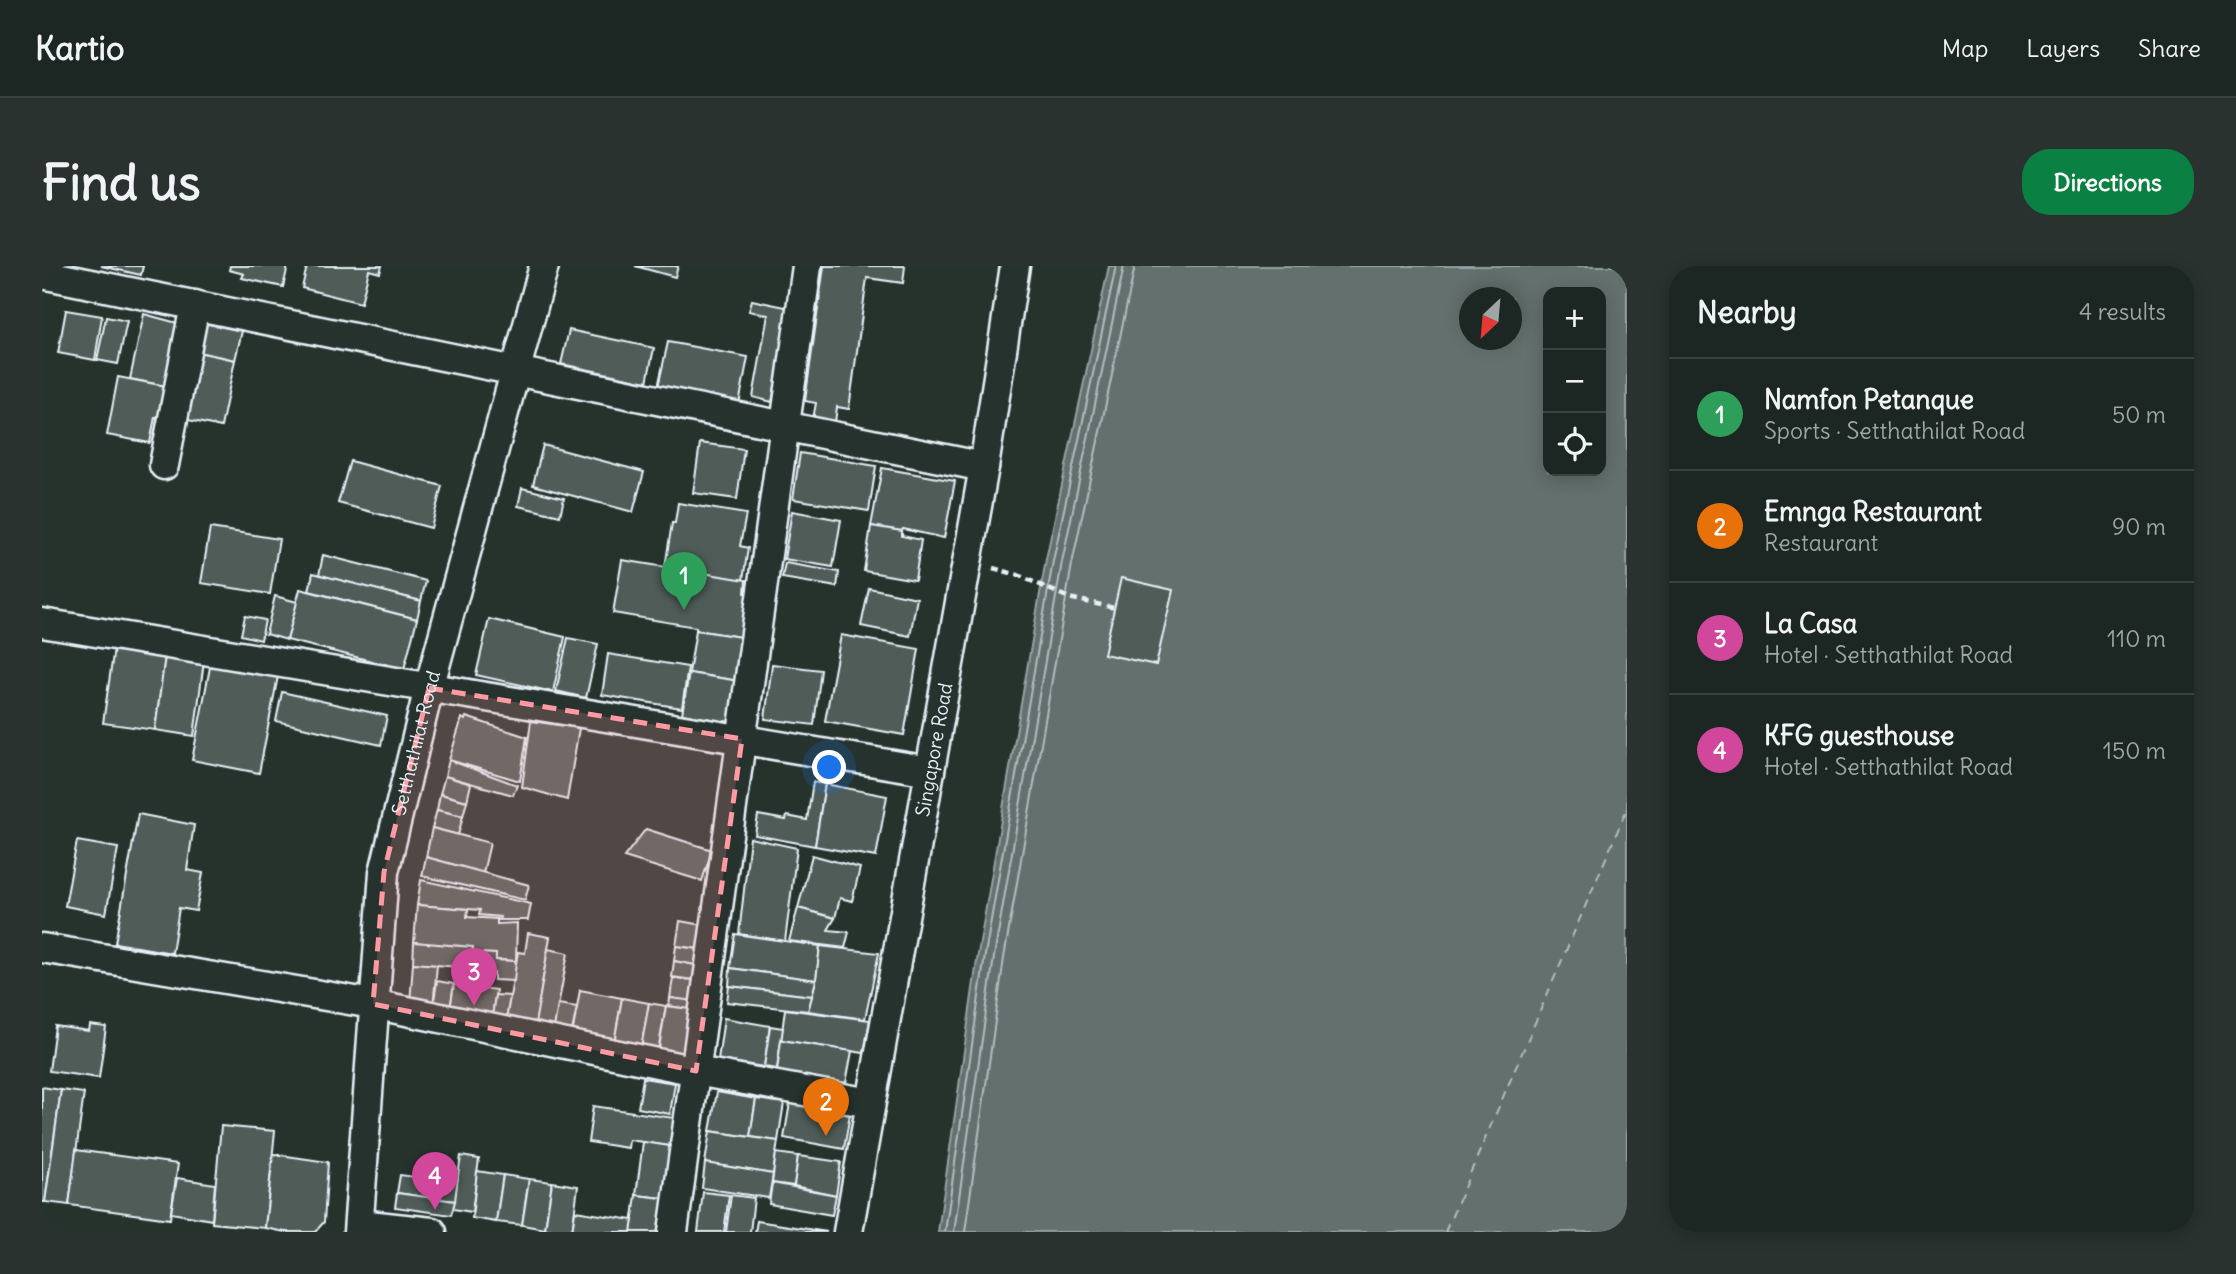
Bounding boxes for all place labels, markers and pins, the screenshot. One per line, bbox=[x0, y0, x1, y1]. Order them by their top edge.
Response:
pin: 1 bbox=[661, 552, 707, 610]
pin: 3 bbox=[451, 948, 497, 1006]
pin: 2 bbox=[803, 1078, 849, 1136]
pin: 4 bbox=[412, 1152, 458, 1210]

